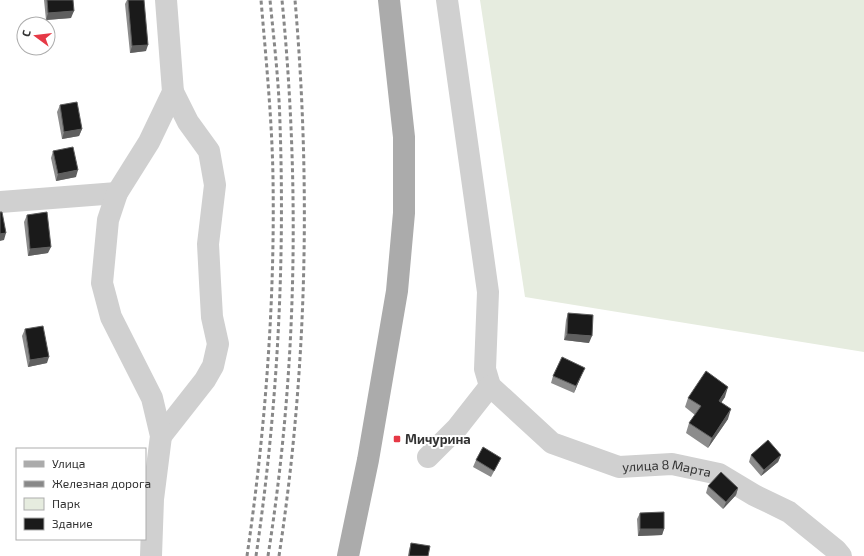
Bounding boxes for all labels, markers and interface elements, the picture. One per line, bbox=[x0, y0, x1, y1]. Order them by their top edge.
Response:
north arrow bbox=[16, 16, 56, 56]
text: С bbox=[19, 28, 33, 38]
place label: Мичурина bbox=[405, 431, 471, 447]
marker: Мичурина bbox=[392, 434, 402, 444]
legend bbox=[16, 448, 146, 540]
text: Улица bbox=[52, 456, 85, 470]
street label: улица 8 Марта bbox=[622, 456, 713, 480]
text: Железная дорога bbox=[52, 476, 151, 490]
text: Парк bbox=[52, 496, 81, 510]
text: Здание bbox=[52, 516, 93, 530]

